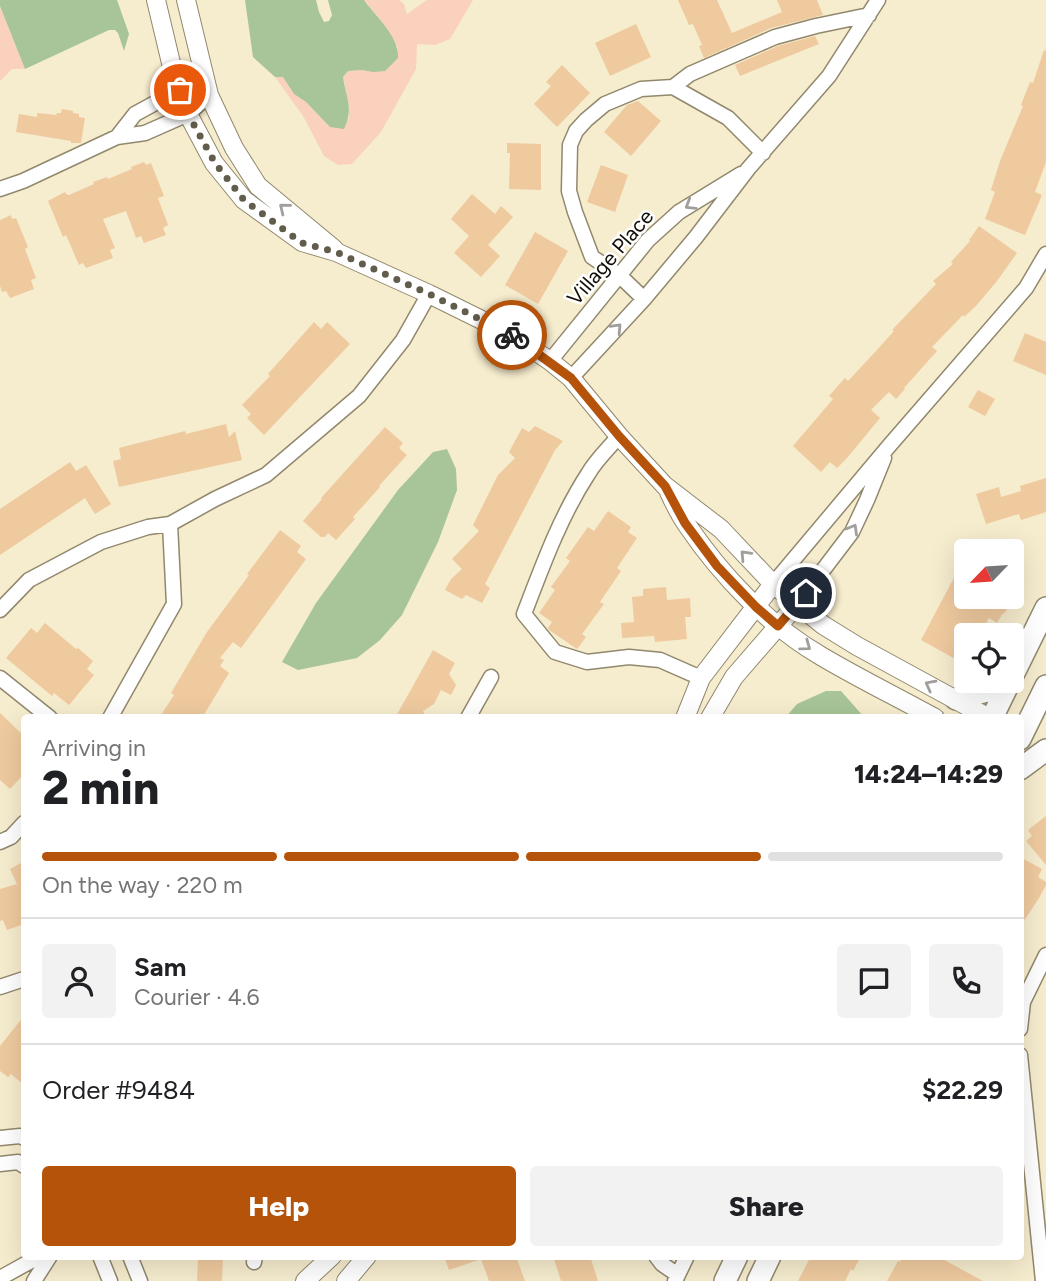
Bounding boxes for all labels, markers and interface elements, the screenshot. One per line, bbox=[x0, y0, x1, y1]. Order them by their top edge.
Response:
pin bbox=[150, 60, 210, 120]
icon: bag bbox=[161, 71, 199, 109]
one-way arrow bbox=[685, 197, 698, 210]
one-way arrow bbox=[280, 203, 292, 216]
street label: Village Place bbox=[562, 204, 658, 310]
courier bbox=[477, 300, 547, 370]
icon: bike bbox=[493, 316, 531, 354]
one-way arrow bbox=[609, 323, 622, 336]
one-way arrow bbox=[844, 523, 857, 536]
north arrow bbox=[954, 539, 1024, 609]
map controls bbox=[954, 539, 1024, 693]
one-way arrow bbox=[740, 550, 753, 563]
pin bbox=[776, 563, 836, 623]
icon: home bbox=[787, 574, 825, 612]
button: locate bbox=[954, 623, 1024, 693]
one-way arrow bbox=[798, 638, 811, 650]
one-way arrow bbox=[924, 679, 937, 693]
text: Arriving in bbox=[42, 734, 146, 762]
text: 14:24–14:29 bbox=[854, 758, 1003, 790]
text: 2 min bbox=[42, 760, 159, 816]
text: On the way · 220 m bbox=[42, 871, 242, 899]
button: person bbox=[42, 944, 116, 1018]
button: chat bbox=[837, 944, 911, 1018]
button: phone bbox=[929, 944, 1003, 1018]
text: Sam bbox=[134, 951, 186, 983]
text: Courier · 4.6 bbox=[134, 983, 260, 1011]
text: Order #9484 bbox=[42, 1074, 195, 1106]
text: $22.29 bbox=[922, 1074, 1003, 1106]
button: Help bbox=[42, 1166, 516, 1246]
button: Share bbox=[530, 1166, 1003, 1246]

